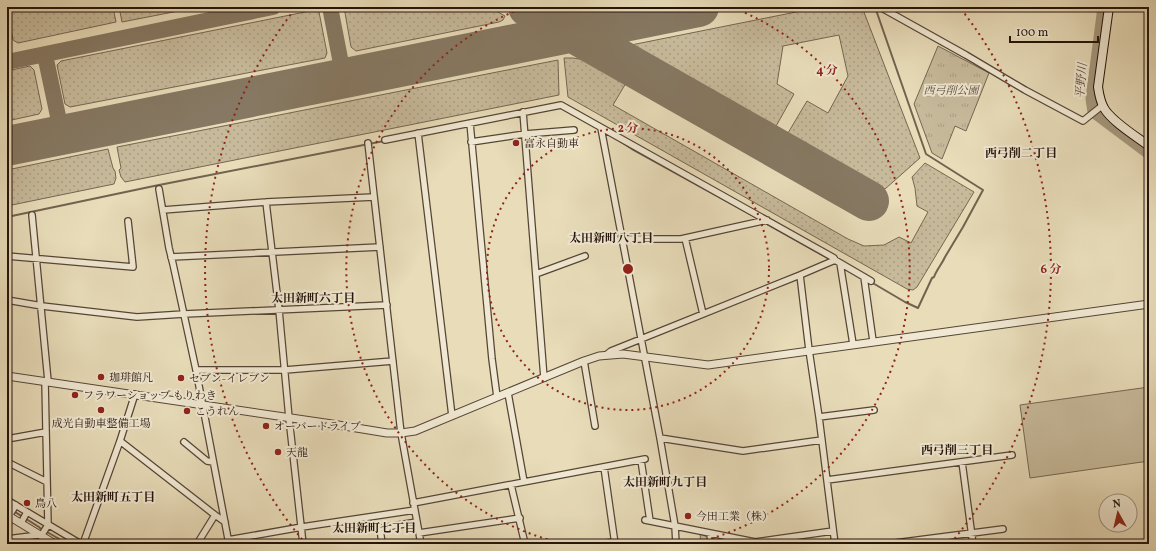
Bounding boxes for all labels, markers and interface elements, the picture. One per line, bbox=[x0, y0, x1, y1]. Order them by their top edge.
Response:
scale bar bbox=[1010, 18, 1098, 44]
text: 100 m bbox=[1016, 25, 1049, 41]
water label: 平野川 bbox=[1072, 60, 1092, 100]
text: 4 分 bbox=[816, 63, 838, 79]
park label: 西弓削公園 bbox=[924, 84, 980, 99]
text: 2 分 bbox=[618, 121, 638, 137]
place label: 富永自動車 bbox=[524, 137, 579, 152]
marker: 富永自動車 bbox=[511, 138, 521, 148]
district label: 西弓削二丁目 bbox=[985, 146, 1057, 162]
district label: 太田新町八丁目 bbox=[569, 231, 653, 247]
centre of rings bbox=[621, 262, 635, 276]
text: 6 分 bbox=[1041, 262, 1062, 278]
district label: 太田新町六丁目 bbox=[271, 291, 355, 307]
place label: 珈琲館凡 bbox=[109, 371, 153, 386]
marker: 珈琲館凡 bbox=[96, 372, 106, 382]
place label: セブン-イレブン bbox=[189, 372, 270, 387]
marker: セブン-イレブン bbox=[176, 373, 186, 383]
place label: フラワーショップ もりわき bbox=[83, 389, 217, 404]
marker: フラワーショップ もりわき bbox=[70, 390, 80, 400]
marker: 成光自動車整備工場 bbox=[96, 405, 106, 415]
place label: こうれん bbox=[195, 405, 239, 420]
marker: こうれん bbox=[182, 406, 192, 416]
place label: 成光自動車整備工場 bbox=[52, 417, 151, 432]
place label: オーバードライブ bbox=[274, 420, 361, 435]
marker: オーバードライブ bbox=[261, 421, 271, 431]
district label: 西弓削三丁目 bbox=[921, 443, 993, 459]
place label: 天龍 bbox=[286, 446, 308, 461]
marker: 天龍 bbox=[273, 447, 283, 457]
district label: 太田新町九丁目 bbox=[623, 475, 707, 491]
district label: 太田新町五丁目 bbox=[71, 490, 155, 506]
north arrow bbox=[1098, 493, 1138, 533]
place label: 鳥八 bbox=[35, 497, 57, 512]
text: N bbox=[1112, 497, 1122, 513]
marker: 鳥八 bbox=[22, 498, 32, 508]
place label: 今田工業（株） bbox=[696, 510, 773, 525]
marker: 今田工業（株） bbox=[683, 511, 693, 521]
district label: 太田新町七丁目 bbox=[332, 521, 416, 537]

